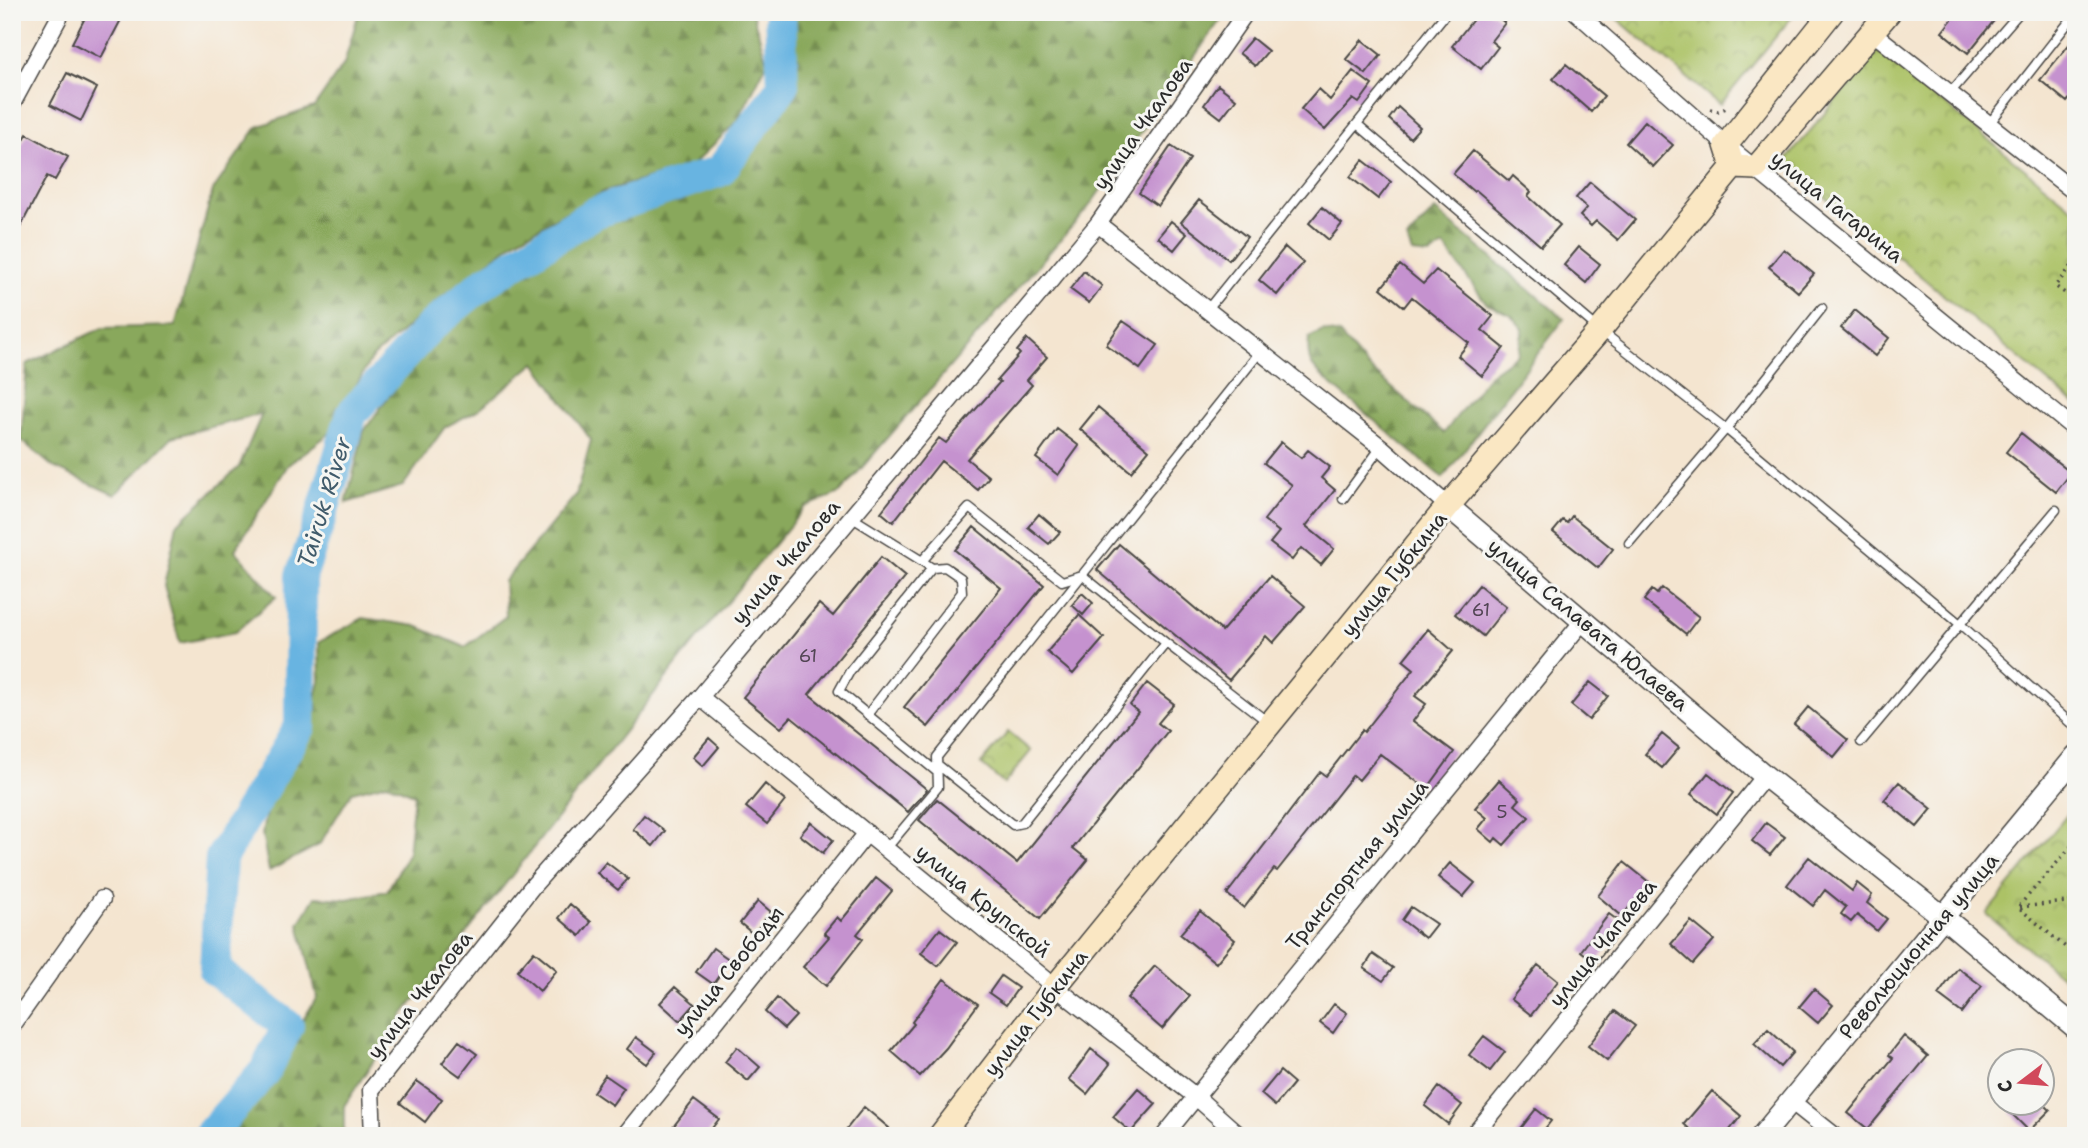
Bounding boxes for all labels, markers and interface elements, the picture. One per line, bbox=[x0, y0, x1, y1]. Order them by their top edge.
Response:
street label: улица Чкалова bbox=[1087, 52, 1199, 196]
street label: улица Гагарина bbox=[1765, 145, 1909, 269]
water label: Tairuk River bbox=[290, 432, 358, 571]
street label: улица Чкалова bbox=[725, 493, 847, 631]
street label: улица Губкина bbox=[1335, 505, 1453, 643]
street label: улица Салавата Юлаева bbox=[1481, 532, 1695, 718]
house number: 61 bbox=[1472, 598, 1490, 622]
house number: 61 bbox=[799, 644, 817, 668]
street label: Транспортная улица bbox=[1279, 774, 1435, 956]
house number: 5 bbox=[1496, 800, 1508, 824]
street label: улица Крупской bbox=[910, 838, 1057, 964]
street label: Революционная улица bbox=[1833, 847, 2005, 1045]
street label: улица Чапаева bbox=[1543, 873, 1663, 1013]
street label: улица Свободы bbox=[668, 900, 790, 1042]
street label: улица Чкалова bbox=[361, 925, 479, 1065]
street label: улица Губкина bbox=[978, 944, 1094, 1082]
north arrow bbox=[1986, 1046, 2056, 1116]
text: С bbox=[1992, 1077, 2019, 1096]

